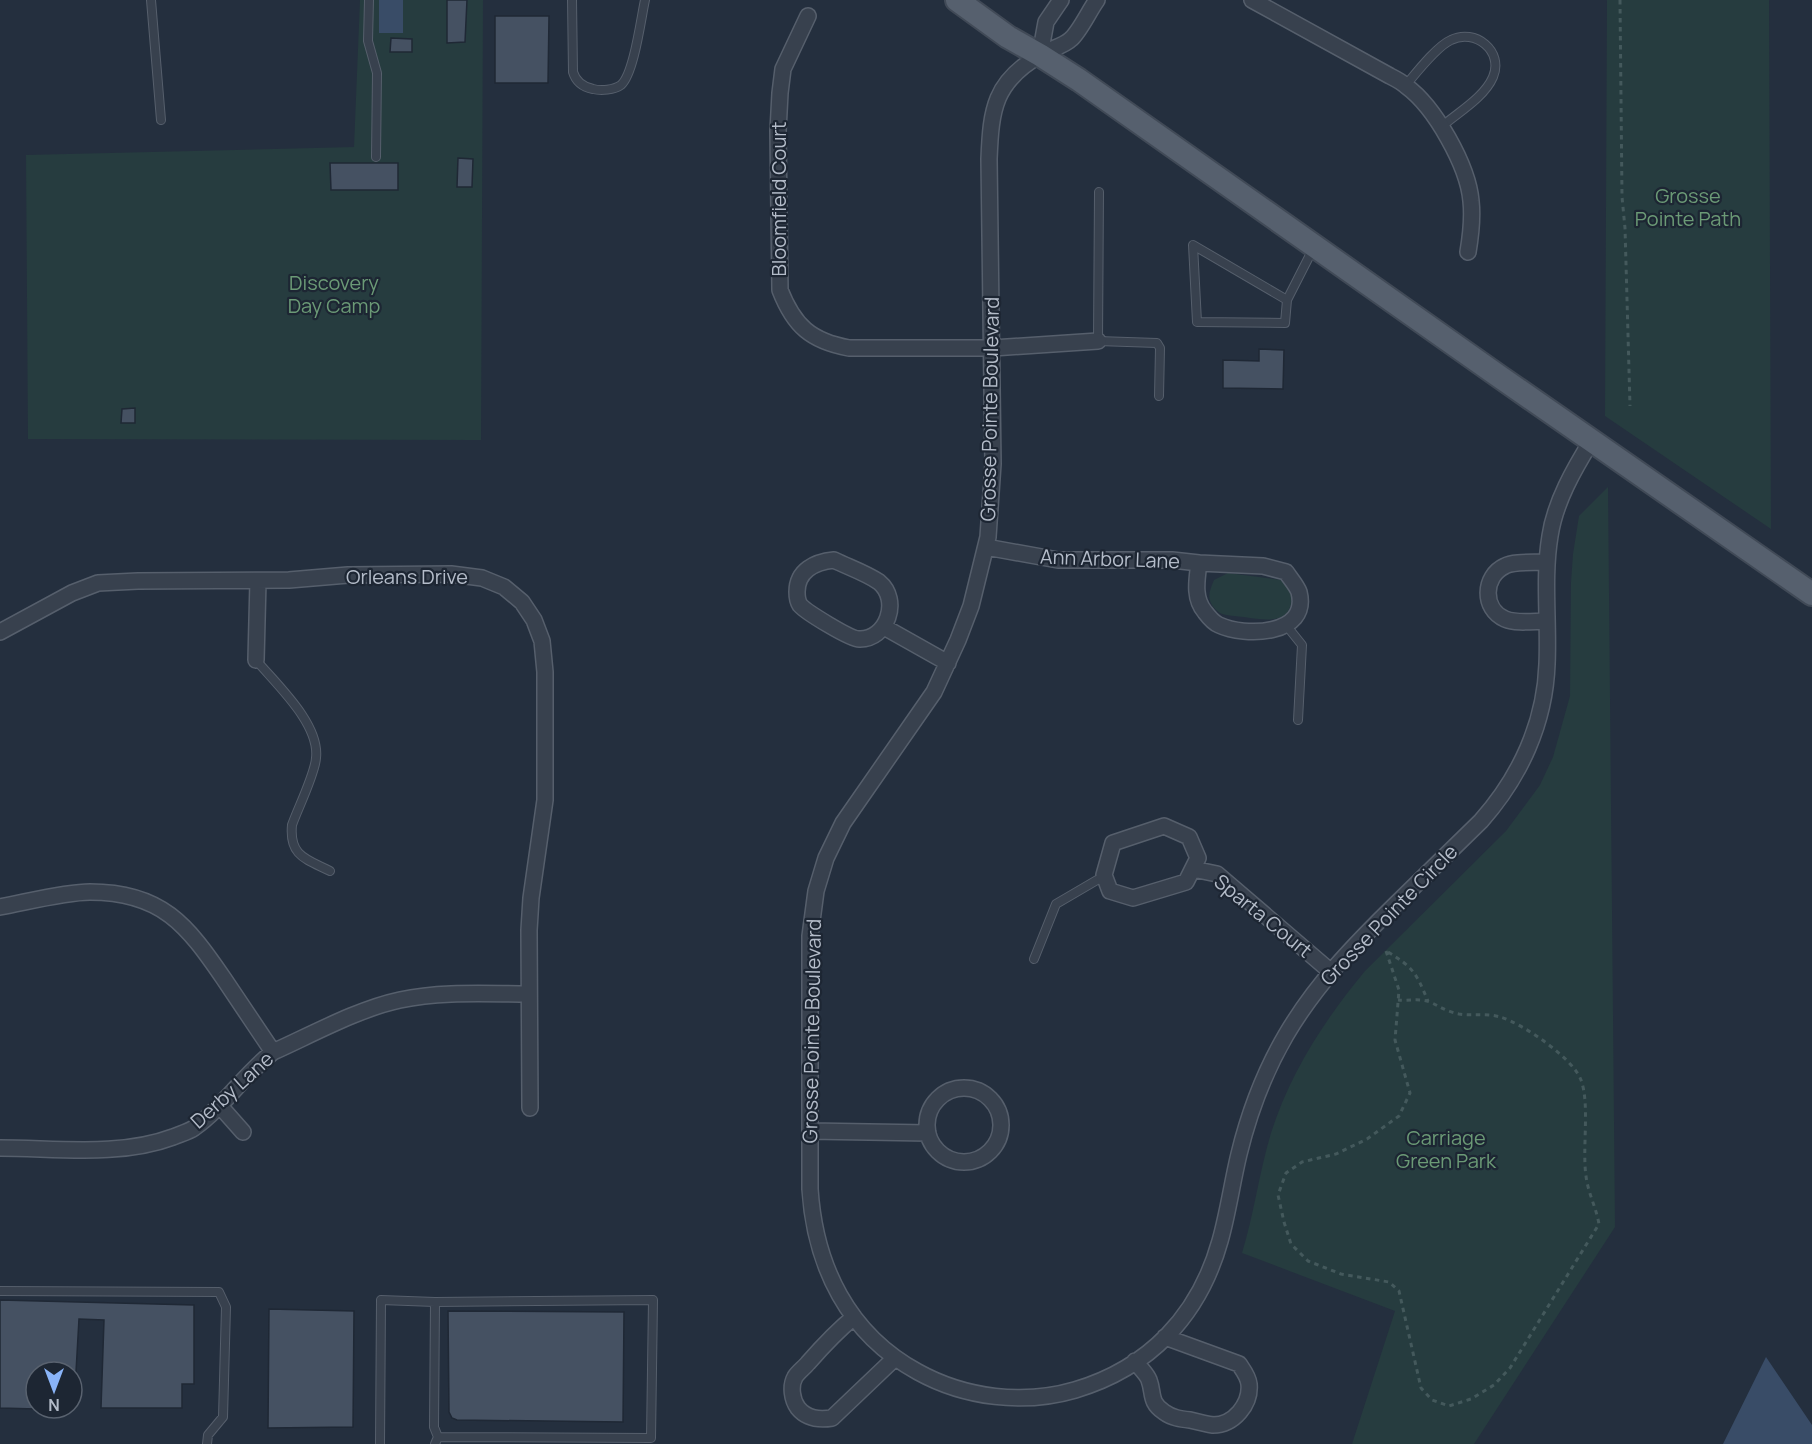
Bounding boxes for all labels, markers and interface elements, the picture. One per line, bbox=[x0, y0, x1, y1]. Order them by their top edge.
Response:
street label: Bloomfield Court bbox=[765, 121, 792, 277]
park label: Grosse Pointe Path bbox=[1635, 182, 1741, 232]
park label: Discovery Day Camp bbox=[288, 269, 381, 319]
street label: Grosse Pointe Boulevard bbox=[974, 296, 1005, 522]
street label: Ann Arbor Lane bbox=[1040, 543, 1180, 574]
street label: Orleans Drive bbox=[346, 563, 468, 590]
street label: Grosse Pointe Circle bbox=[1314, 838, 1463, 991]
street label: Sparta Court bbox=[1209, 868, 1318, 964]
street label: Grosse Pointe Boulevard bbox=[796, 918, 827, 1144]
street label: Derby Lane bbox=[184, 1045, 279, 1134]
park label: Carriage Green Park bbox=[1396, 1124, 1497, 1174]
north arrow bbox=[24, 1360, 84, 1420]
text: N bbox=[48, 1394, 60, 1416]

